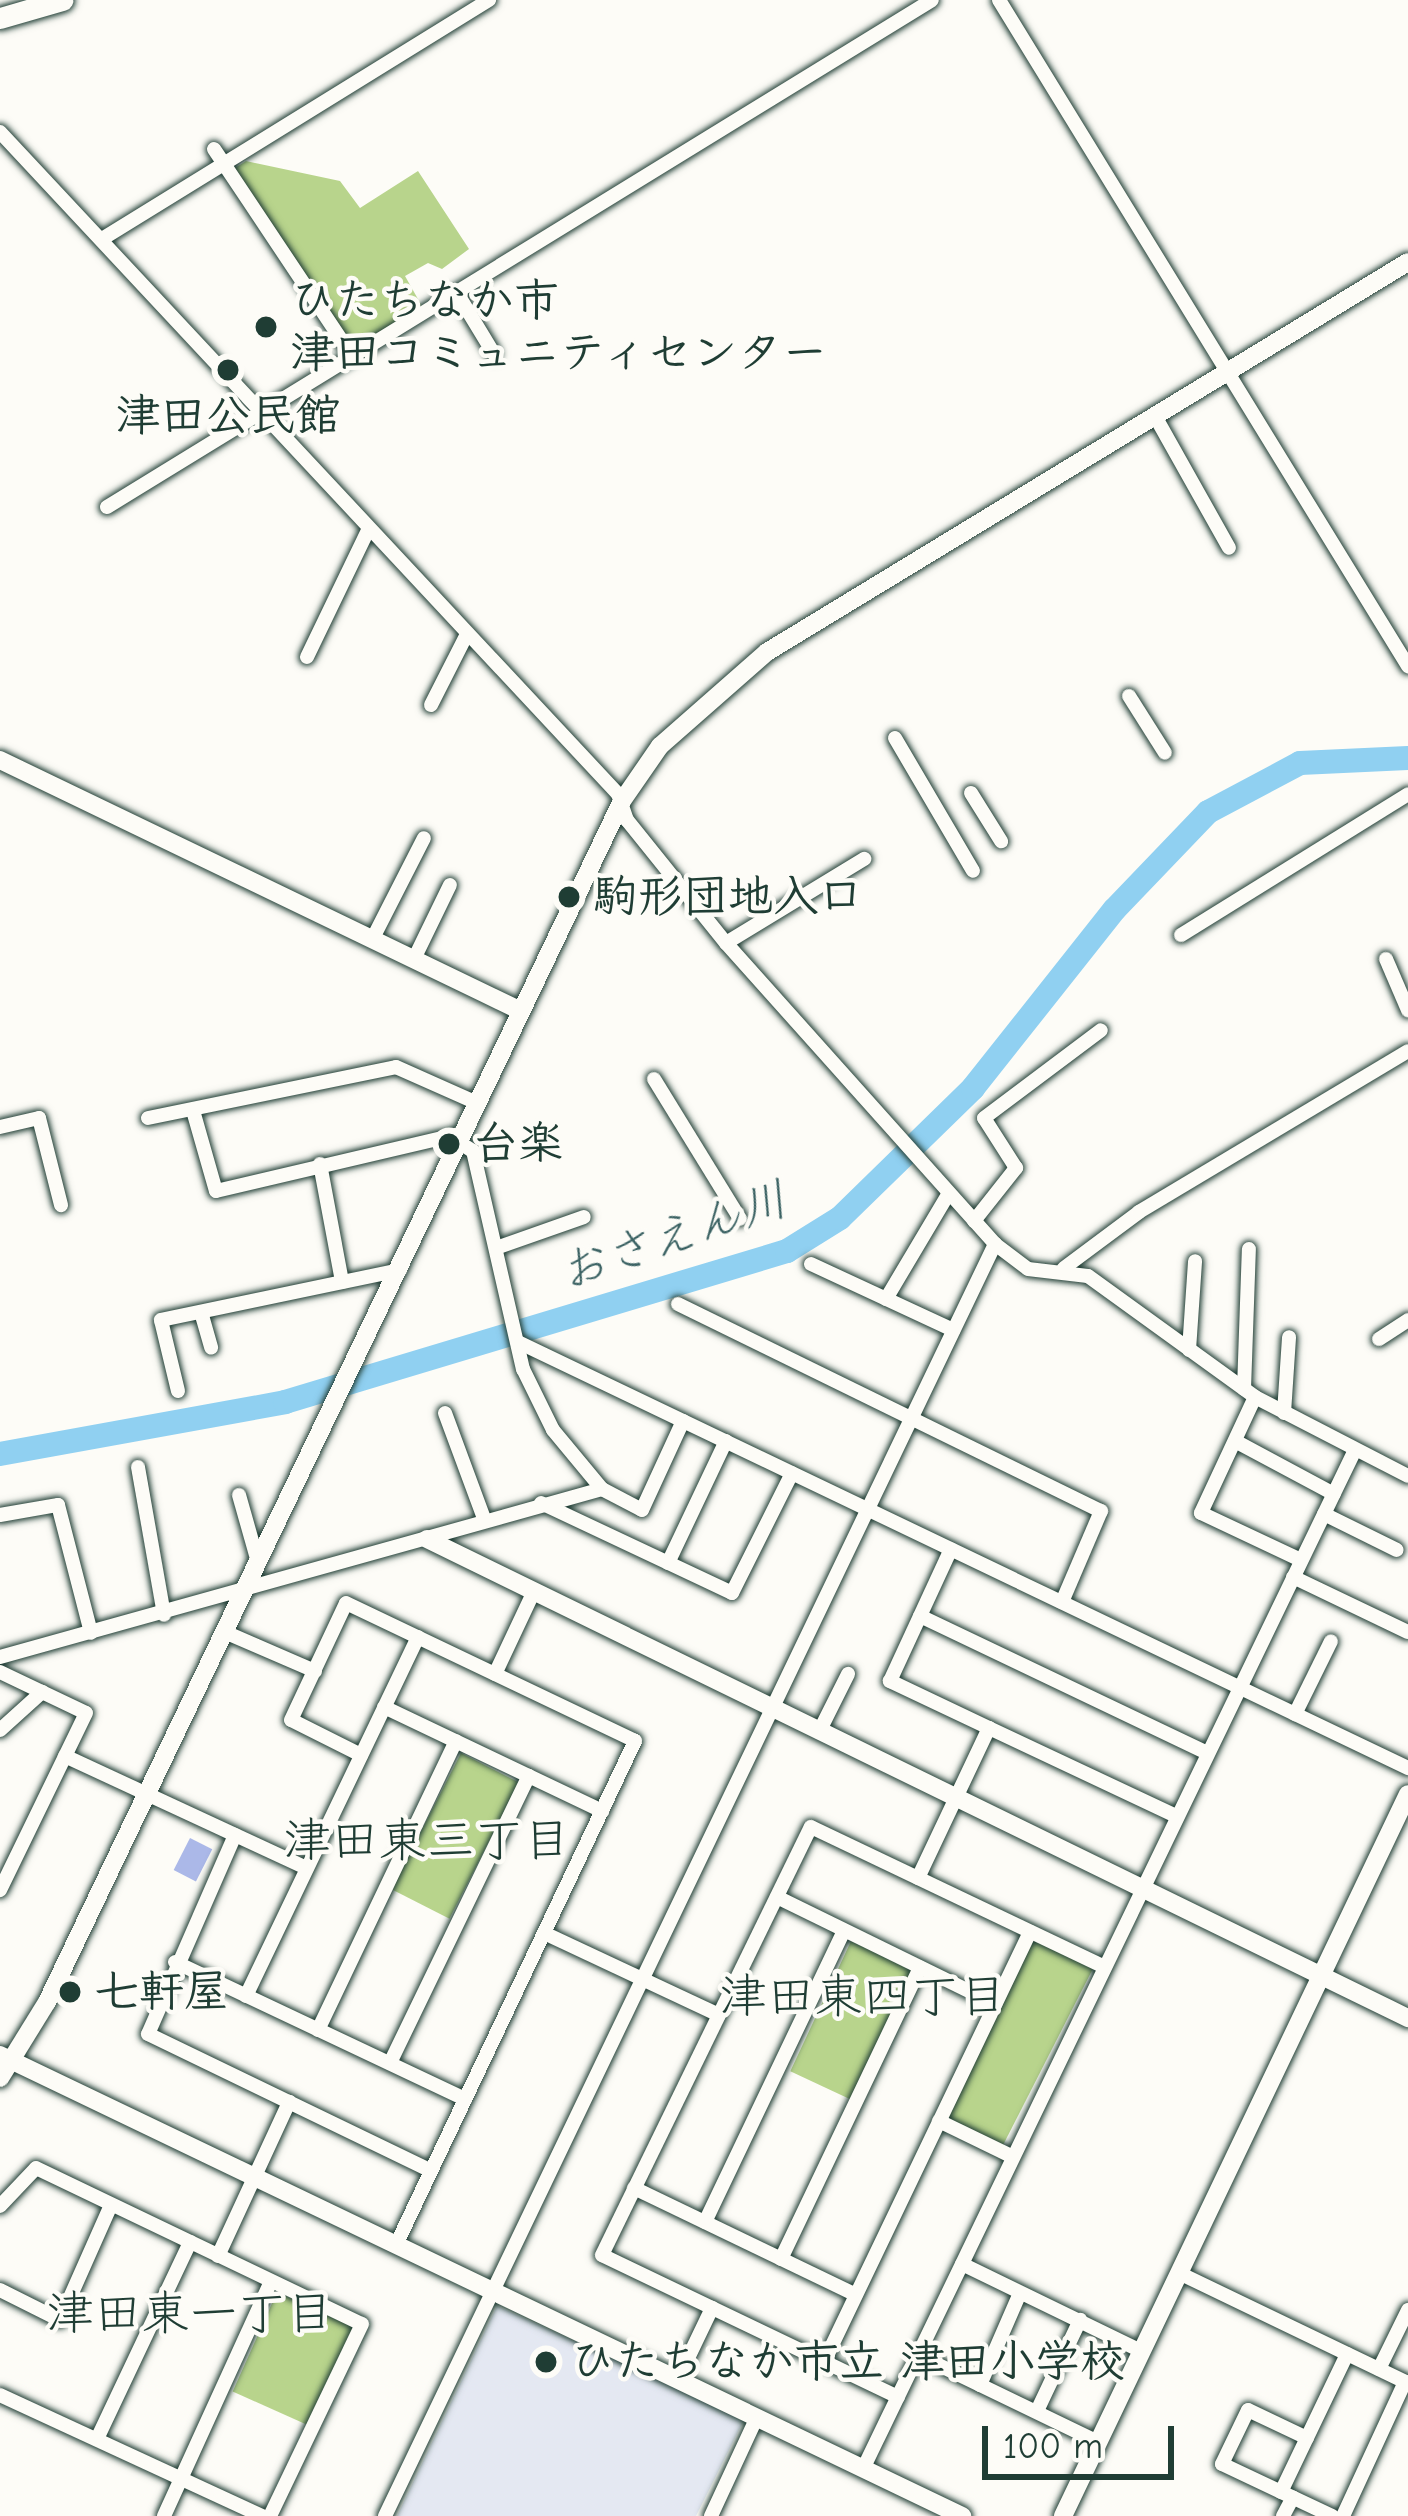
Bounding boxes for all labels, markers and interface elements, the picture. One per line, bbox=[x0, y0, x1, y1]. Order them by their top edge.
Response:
place label: ひたちなか市 津田コミュニティセンター bbox=[290, 274, 830, 380]
marker: ひたちなか市 津田コミュニティセンター bbox=[253, 314, 279, 340]
marker: 津田公民館 bbox=[215, 357, 241, 383]
place label: 津田公民館 bbox=[116, 389, 340, 443]
place label: 駒形団地入口 bbox=[593, 870, 863, 924]
marker: 駒形団地入口 bbox=[556, 884, 582, 910]
place label: 台楽 bbox=[473, 1117, 563, 1171]
marker: 台楽 bbox=[436, 1131, 462, 1157]
water label: おさえん川 bbox=[550, 1170, 796, 1302]
district label: 津田東三丁目 bbox=[283, 1812, 571, 1870]
place label: 七軒屋 bbox=[94, 1965, 229, 2019]
district label: 津田東四丁目 bbox=[719, 1968, 1007, 2026]
marker: 七軒屋 bbox=[57, 1979, 83, 2005]
district label: 津田東一丁目 bbox=[46, 2285, 334, 2343]
place label: ひたちなか市立 津田小学校 bbox=[570, 2335, 1126, 2389]
marker: ひたちなか市立 津田小学校 bbox=[533, 2349, 559, 2375]
scale bar bbox=[988, 2402, 1180, 2476]
text: 100 m bbox=[1003, 2426, 1103, 2467]

